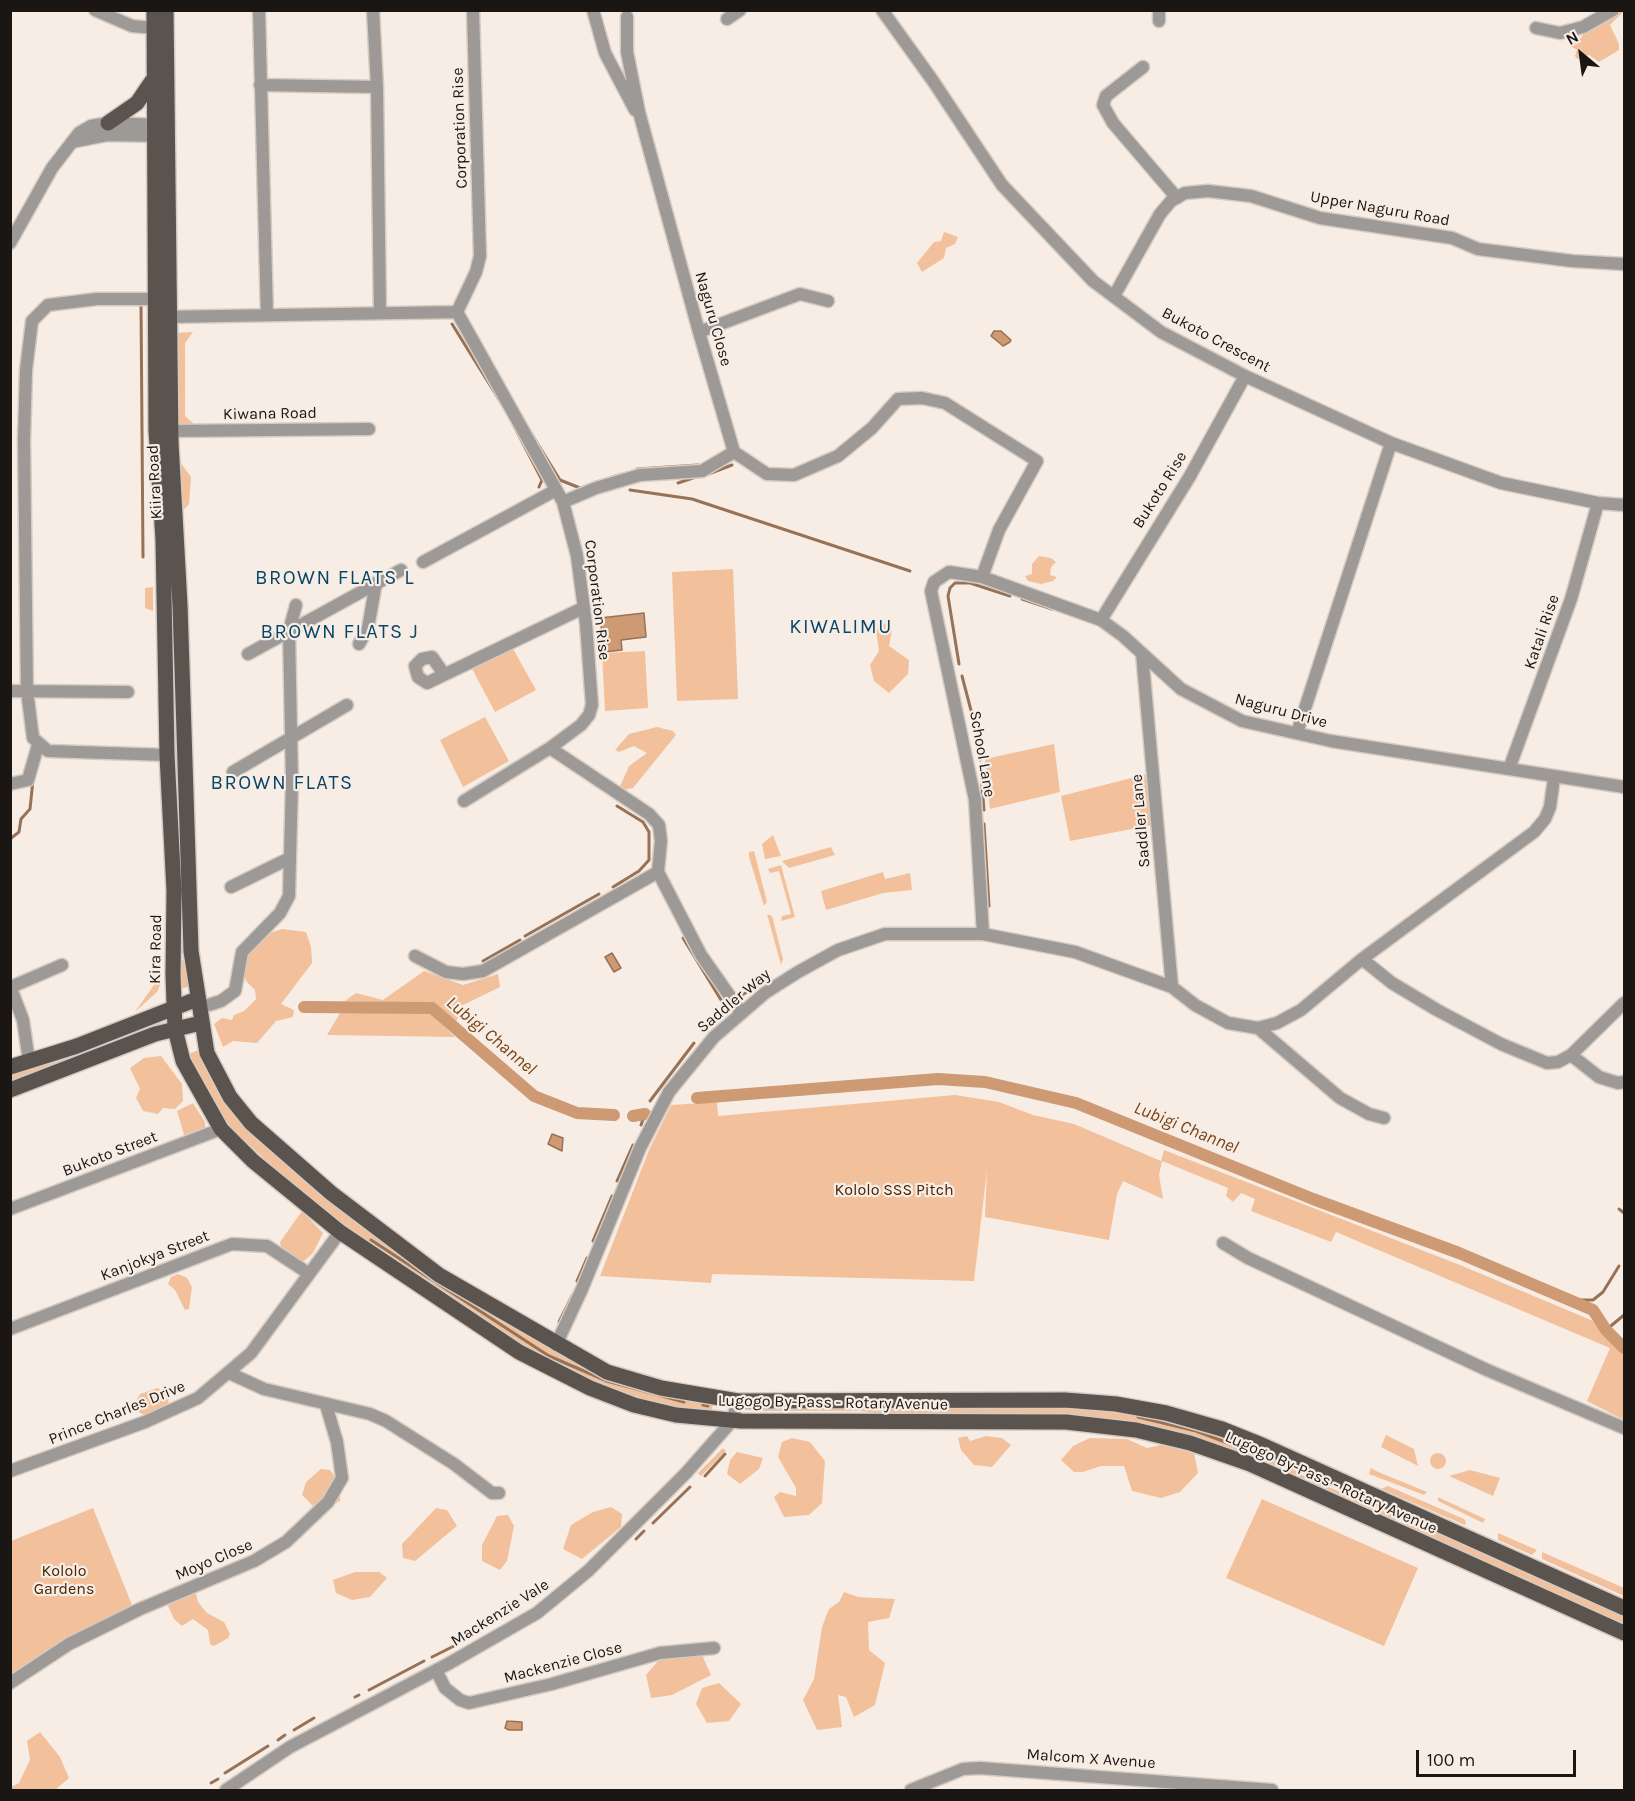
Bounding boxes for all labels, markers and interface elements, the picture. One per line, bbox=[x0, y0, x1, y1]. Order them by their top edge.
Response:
north arrow bbox=[1551, 24, 1611, 84]
text: N bbox=[1562, 27, 1582, 49]
street label: Corporation Rise bbox=[448, 67, 472, 189]
street label: Upper Naguru Road bbox=[1309, 187, 1451, 231]
street label: Naguru Close bbox=[690, 270, 736, 368]
street label: Bukoto Crescent bbox=[1158, 303, 1274, 377]
street label: Kiwana Road bbox=[223, 404, 317, 424]
street label: Kiira Road bbox=[143, 444, 167, 520]
street label: Bukoto Rise bbox=[1129, 448, 1191, 532]
street label: Corporation Rise bbox=[580, 539, 614, 661]
district label: BROWN FLATS L bbox=[255, 566, 415, 590]
street label: Katali Rise bbox=[1520, 592, 1564, 672]
district label: KIWALIMU bbox=[789, 615, 893, 639]
district label: BROWN FLATS J bbox=[261, 620, 419, 644]
street label: Naguru Drive bbox=[1233, 689, 1329, 733]
street label: School Lane bbox=[965, 709, 999, 799]
district label: BROWN FLATS bbox=[211, 771, 353, 795]
street label: Saddler Lane bbox=[1127, 773, 1155, 869]
street label: Kira Road bbox=[146, 914, 166, 984]
street label: Saddler Way bbox=[693, 965, 775, 1037]
water label: Lubigi Channel bbox=[442, 992, 540, 1080]
water label: Lubigi Channel bbox=[1131, 1097, 1241, 1159]
street label: Bukoto Street bbox=[60, 1127, 160, 1181]
park label: Kololo SSS Pitch bbox=[834, 1180, 954, 1200]
street label: Kanjokya Street bbox=[98, 1226, 212, 1286]
street label: Prince Charles Drive bbox=[46, 1377, 188, 1449]
street label: Lugogo By-Pass - Rotary Avenue bbox=[718, 1391, 948, 1415]
street label: Lugogo By-Pass - Rotary Avenue bbox=[1222, 1427, 1440, 1539]
street label: Moyo Close bbox=[173, 1535, 255, 1585]
park label: Kololo Gardens bbox=[34, 1561, 94, 1599]
street label: Mackenzie Vale bbox=[447, 1575, 553, 1651]
street label: Mackenzie Close bbox=[502, 1638, 624, 1688]
scale bar bbox=[1419, 1738, 1580, 1776]
street label: Malcom X Avenue bbox=[1026, 1745, 1156, 1773]
text: 100 m bbox=[1427, 1749, 1475, 1771]

